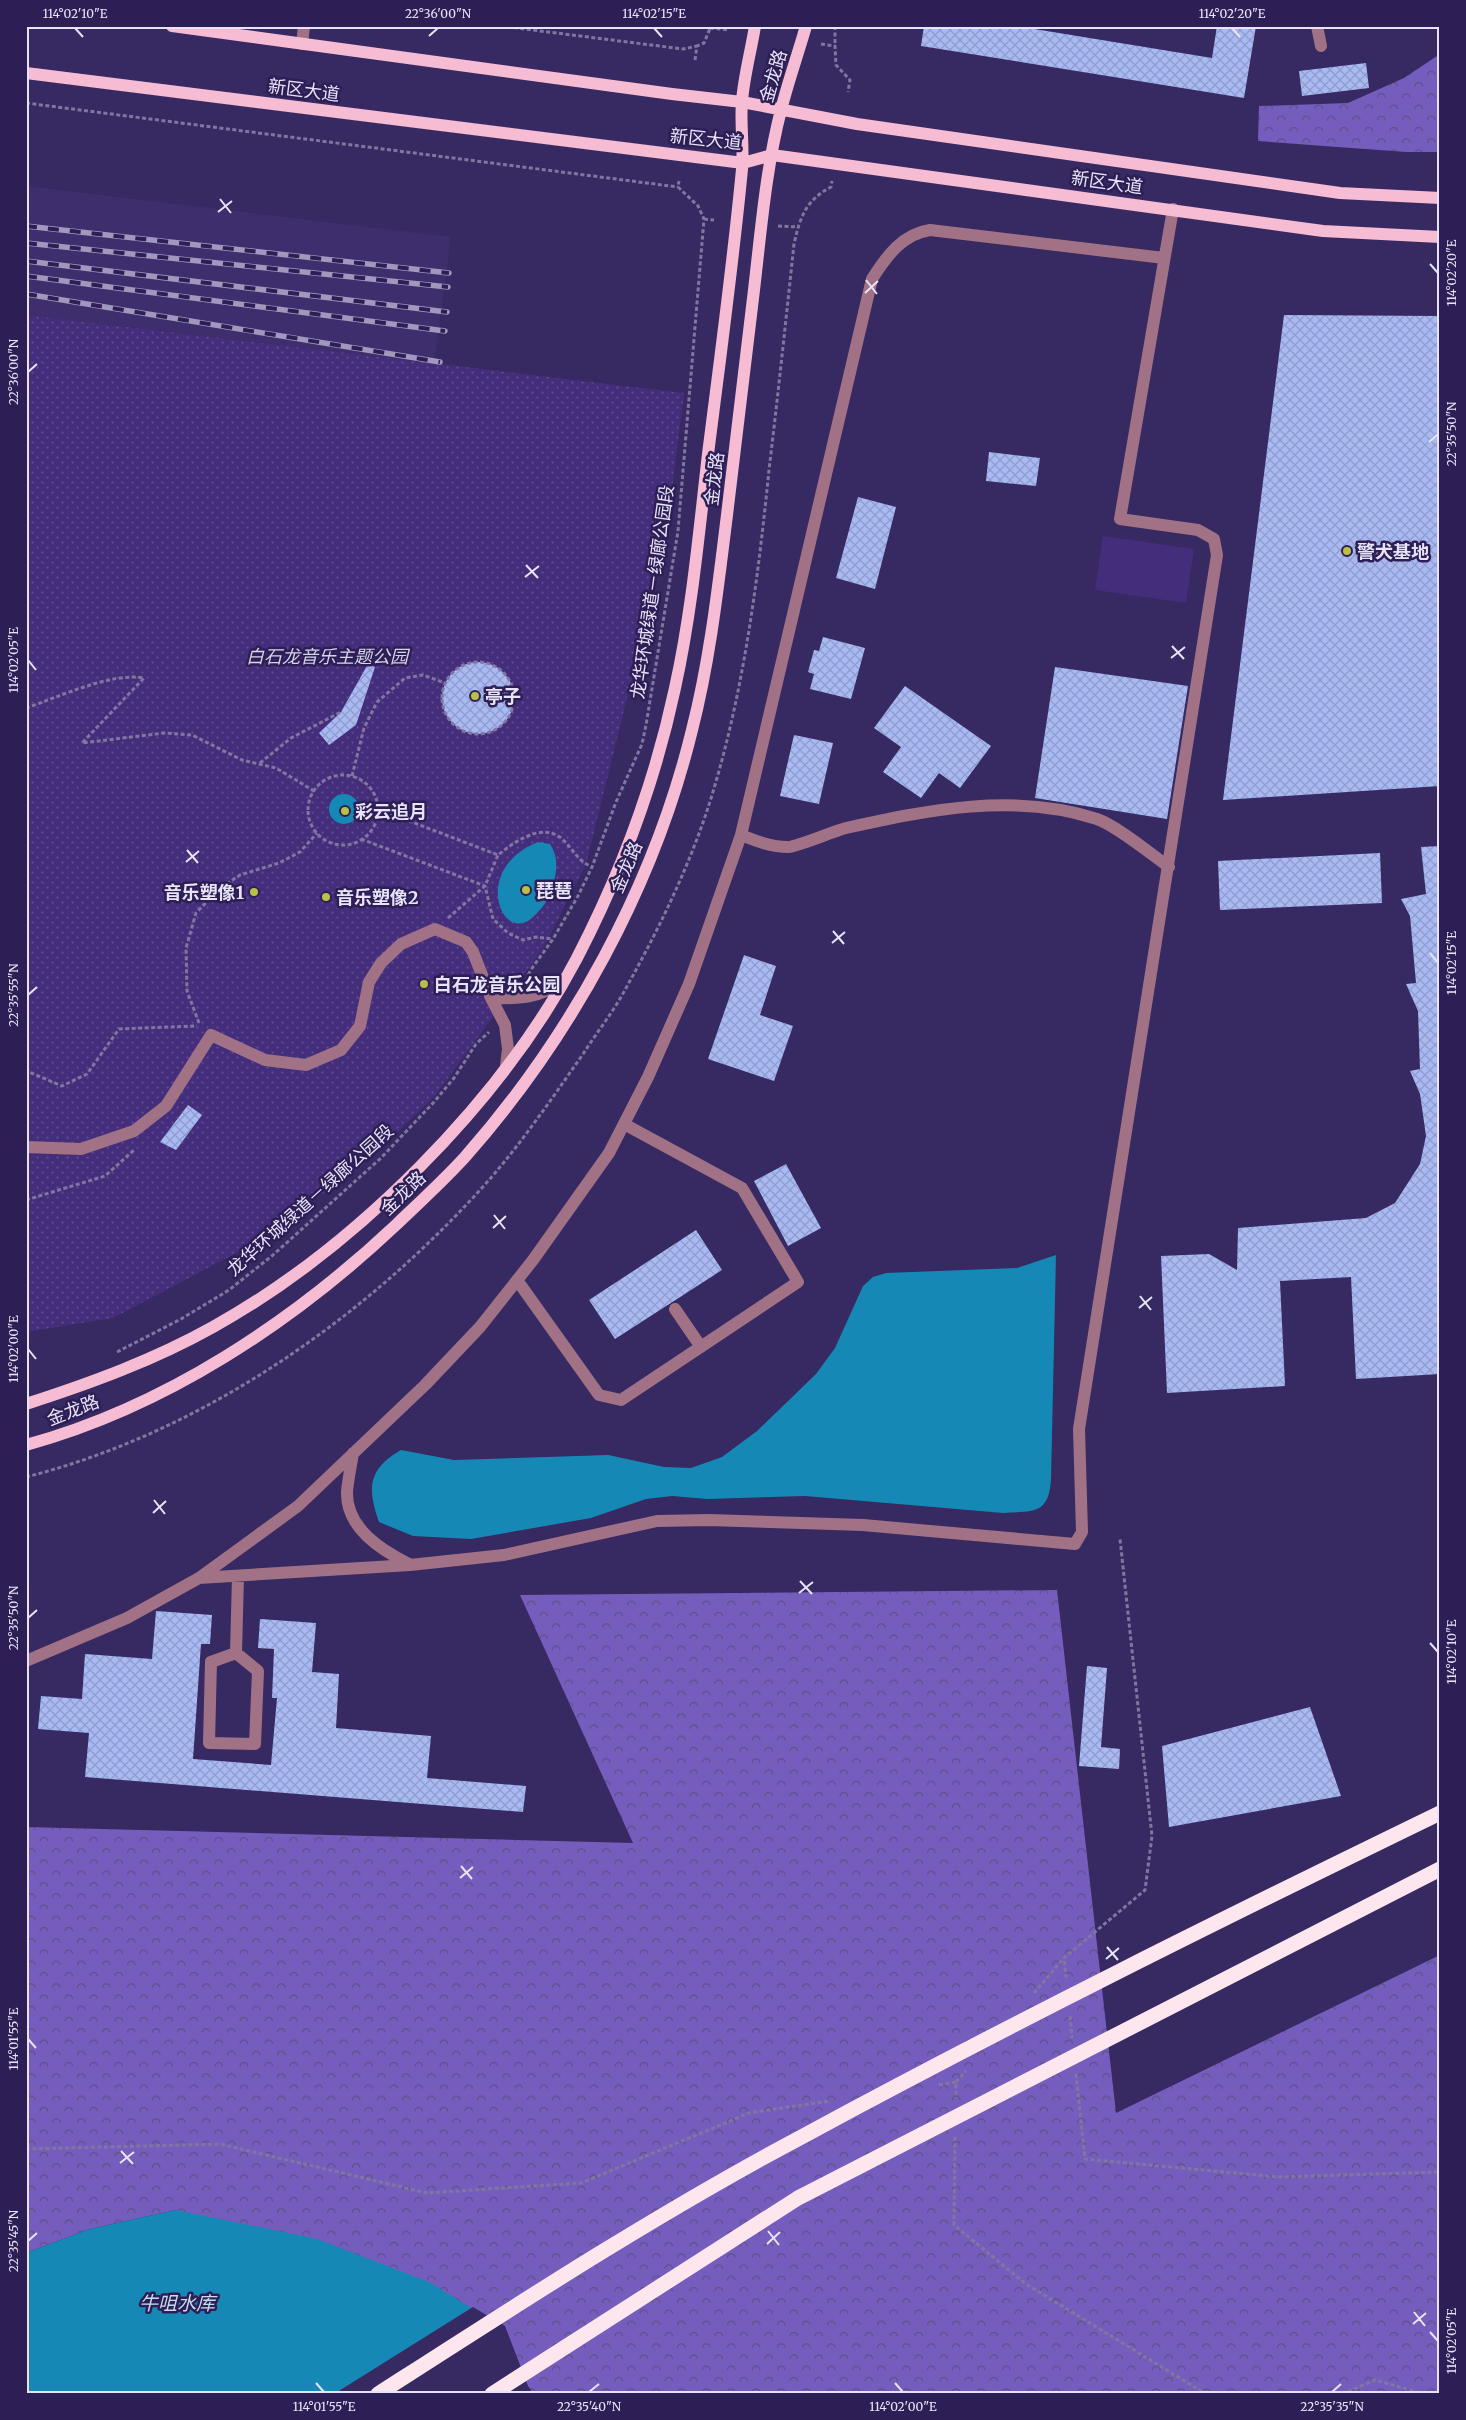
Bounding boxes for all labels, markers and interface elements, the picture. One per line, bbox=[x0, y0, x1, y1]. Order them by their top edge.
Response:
text: 114°02'10"E bbox=[43, 6, 108, 21]
text: 22°36'00"N bbox=[405, 6, 472, 21]
text: 114°02'15"E bbox=[622, 6, 686, 21]
text: 114°02'20"E bbox=[1199, 6, 1266, 21]
street label: 金龙路 bbox=[755, 47, 791, 105]
street label: 新区大道 bbox=[267, 74, 341, 106]
street label: 新区大道 bbox=[669, 124, 743, 154]
street label: 新区大道 bbox=[1070, 166, 1144, 198]
text: 114°02'20"E bbox=[1444, 239, 1459, 306]
text: 22°36'00"N bbox=[6, 338, 21, 405]
text: 22°35'50"N bbox=[1444, 401, 1459, 466]
street label: 金龙路 bbox=[699, 451, 729, 507]
street label: 龙华环城绿道－绿廊公园段 bbox=[626, 483, 678, 701]
place label: 警犬基地 bbox=[1357, 540, 1429, 563]
marker: 警犬基地 bbox=[1341, 545, 1353, 557]
text: 114°02'05"E bbox=[6, 627, 21, 693]
park label: 白石龙音乐主题公园 bbox=[246, 645, 411, 668]
place label: 亭子 bbox=[485, 685, 521, 708]
marker: 亭子 bbox=[469, 690, 481, 702]
place label: 彩云追月 bbox=[355, 800, 427, 823]
marker: 彩云追月 bbox=[339, 805, 351, 817]
street label: 金龙路 bbox=[605, 838, 647, 896]
place label: 琵琶 bbox=[536, 879, 572, 902]
place label: 音乐塑像1 bbox=[164, 881, 244, 904]
marker: 琵琶 bbox=[520, 884, 532, 896]
marker: 音乐塑像1 bbox=[248, 886, 260, 898]
place label: 音乐塑像2 bbox=[336, 886, 419, 909]
marker: 音乐塑像2 bbox=[320, 891, 332, 903]
text: 114°02'15"E bbox=[1444, 931, 1459, 995]
text: 22°35'55"N bbox=[6, 963, 21, 1027]
place label: 白石龙音乐公园 bbox=[434, 973, 560, 996]
marker: 白石龙音乐公园 bbox=[418, 978, 430, 990]
street label: 龙华环城绿道－绿廊公园段 bbox=[222, 1119, 398, 1281]
street label: 金龙路 bbox=[376, 1166, 430, 1220]
text: 114°02'00"E bbox=[6, 1315, 21, 1383]
street label: 金龙路 bbox=[44, 1390, 102, 1430]
text: 22°35'50"N bbox=[6, 1585, 21, 1650]
text: 114°02'10"E bbox=[1444, 1619, 1459, 1684]
text: 114°01'55"E bbox=[6, 2007, 21, 2070]
text: 22°35'45"N bbox=[6, 2209, 21, 2272]
water label: 牛咀水库 bbox=[139, 2291, 218, 2315]
text: 114°02'05"E bbox=[1444, 2308, 1459, 2374]
text: 114°01'55"E bbox=[293, 2399, 356, 2414]
text: 22°35'40"N bbox=[557, 2399, 622, 2414]
text: 114°02'00"E bbox=[869, 2399, 937, 2414]
text: 22°35'35"N bbox=[1300, 2399, 1364, 2414]

